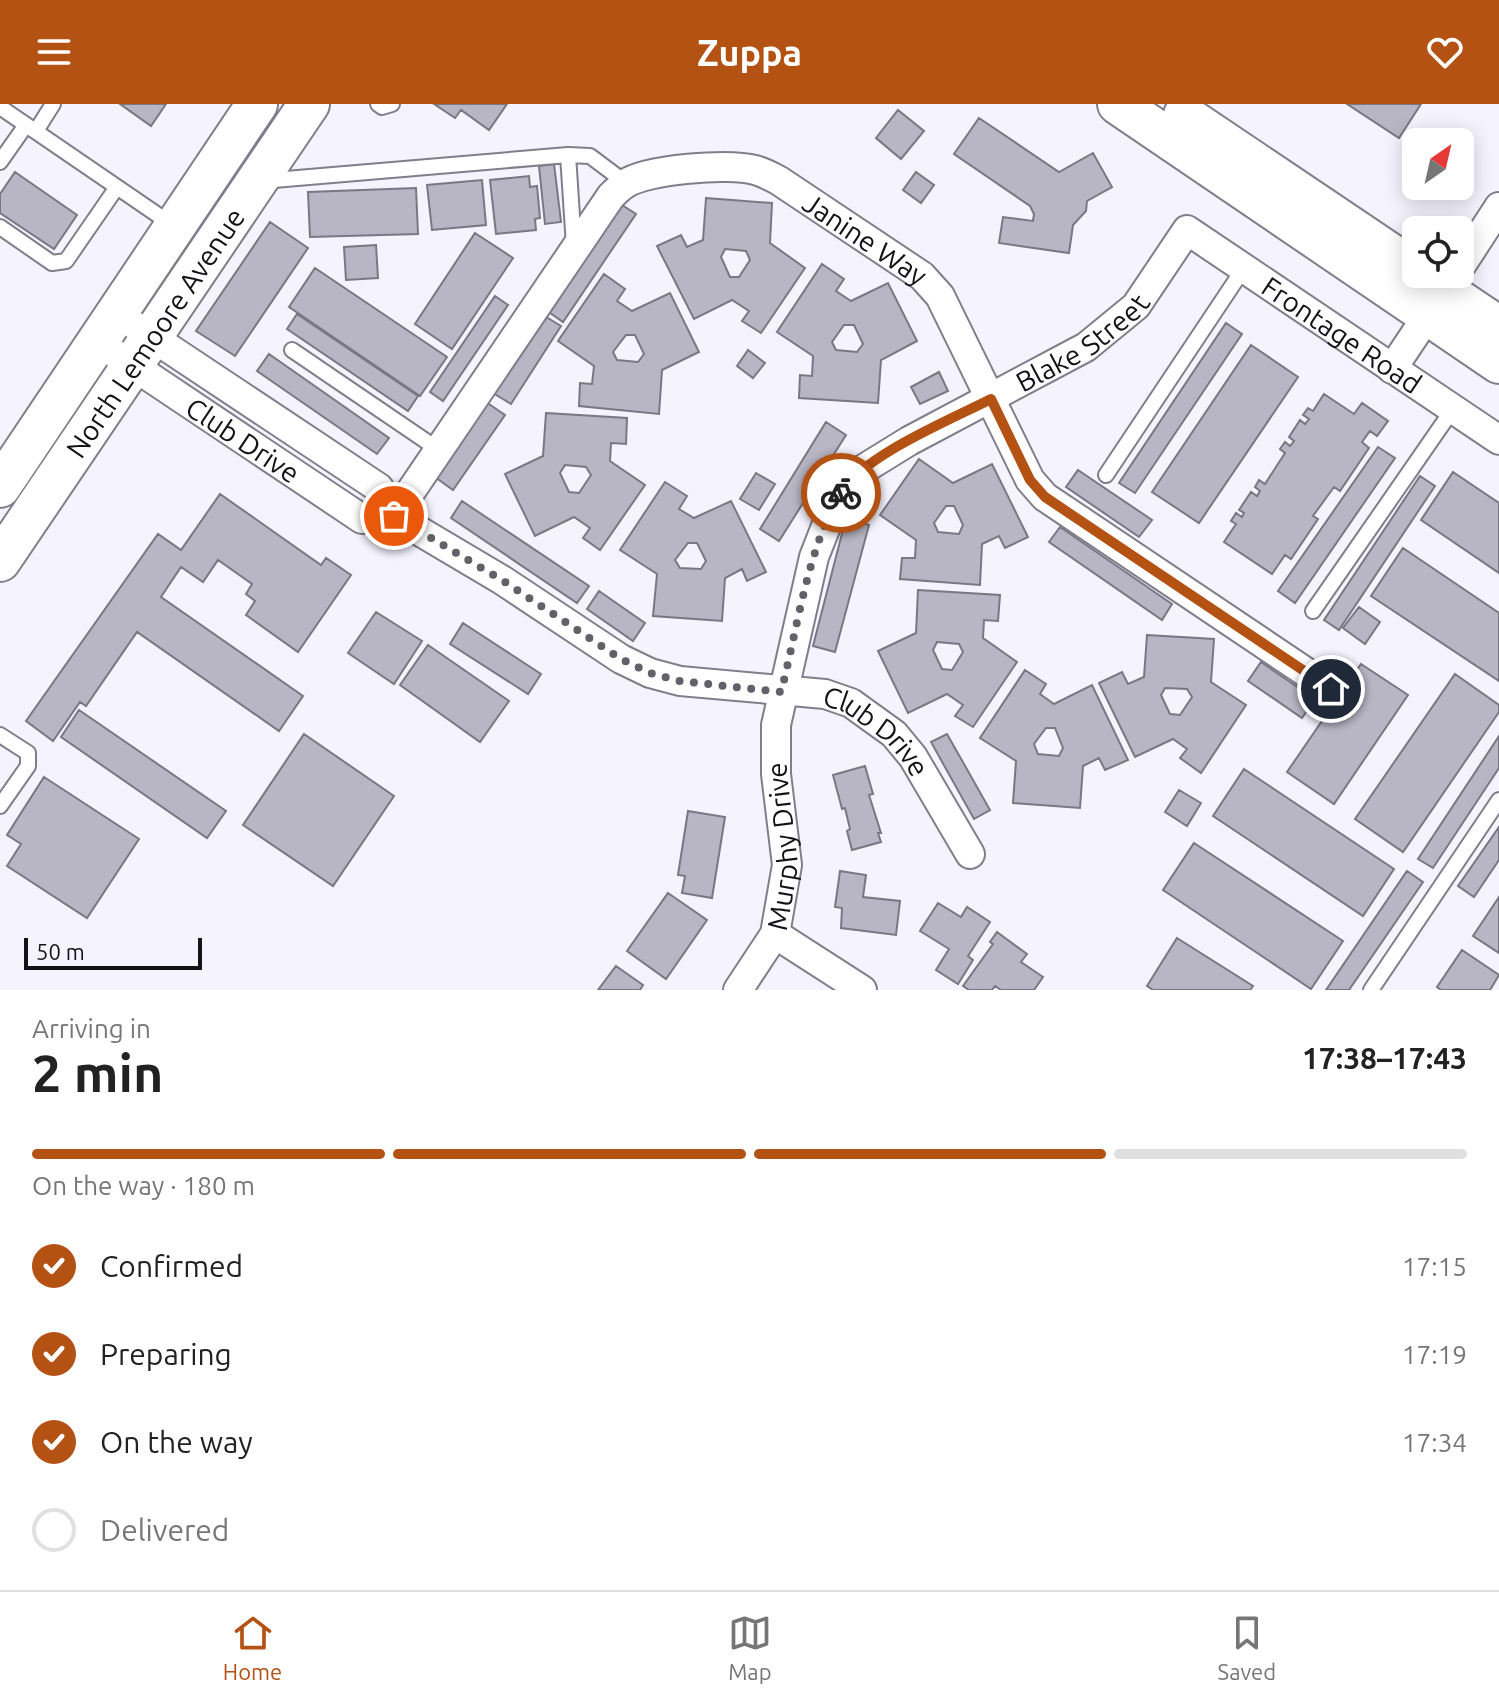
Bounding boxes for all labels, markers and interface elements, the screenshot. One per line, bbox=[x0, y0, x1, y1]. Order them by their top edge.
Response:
icon: menu bbox=[32, 30, 76, 74]
icon: heart bbox=[1423, 30, 1467, 74]
text: Zuppa bbox=[697, 32, 802, 73]
north arrow bbox=[1402, 128, 1474, 200]
map controls bbox=[1402, 128, 1474, 288]
street label: Janine Way bbox=[798, 186, 933, 291]
street label: North Lemoore Avenue bbox=[59, 202, 250, 463]
button: locate bbox=[1402, 216, 1474, 288]
street label: Frontage Road bbox=[1257, 270, 1428, 399]
street label: Blake Street bbox=[1010, 288, 1155, 397]
street label: Club Drive bbox=[181, 391, 306, 488]
courier bbox=[801, 453, 881, 533]
icon: bike bbox=[819, 471, 863, 515]
pin bbox=[360, 482, 428, 550]
icon: bag bbox=[372, 494, 416, 538]
pin bbox=[1297, 655, 1365, 723]
icon: home bbox=[1309, 667, 1353, 711]
street label: Club Drive bbox=[820, 679, 936, 781]
street label: Murphy Drive bbox=[760, 762, 803, 932]
scale bar bbox=[24, 934, 202, 970]
text: 50 m bbox=[36, 939, 85, 964]
text: Arriving in bbox=[32, 1014, 151, 1043]
text: 17:38–17:43 bbox=[1302, 1041, 1467, 1075]
text: 2 min bbox=[32, 1044, 163, 1102]
text: On the way · 180 m bbox=[32, 1171, 255, 1200]
icon: check bbox=[32, 1244, 76, 1288]
text: Confirmed bbox=[100, 1249, 243, 1283]
text: 17:15 bbox=[1402, 1252, 1467, 1281]
icon: check bbox=[32, 1332, 76, 1376]
text: Preparing bbox=[100, 1337, 232, 1371]
text: 17:19 bbox=[1402, 1340, 1467, 1369]
icon: check bbox=[32, 1420, 76, 1464]
text: On the way bbox=[100, 1425, 253, 1459]
text: 17:34 bbox=[1402, 1428, 1467, 1457]
text: Delivered bbox=[100, 1513, 229, 1547]
tab: Home bbox=[223, 1611, 282, 1684]
tab: Map bbox=[728, 1611, 772, 1684]
tab: Saved bbox=[1218, 1611, 1276, 1684]

